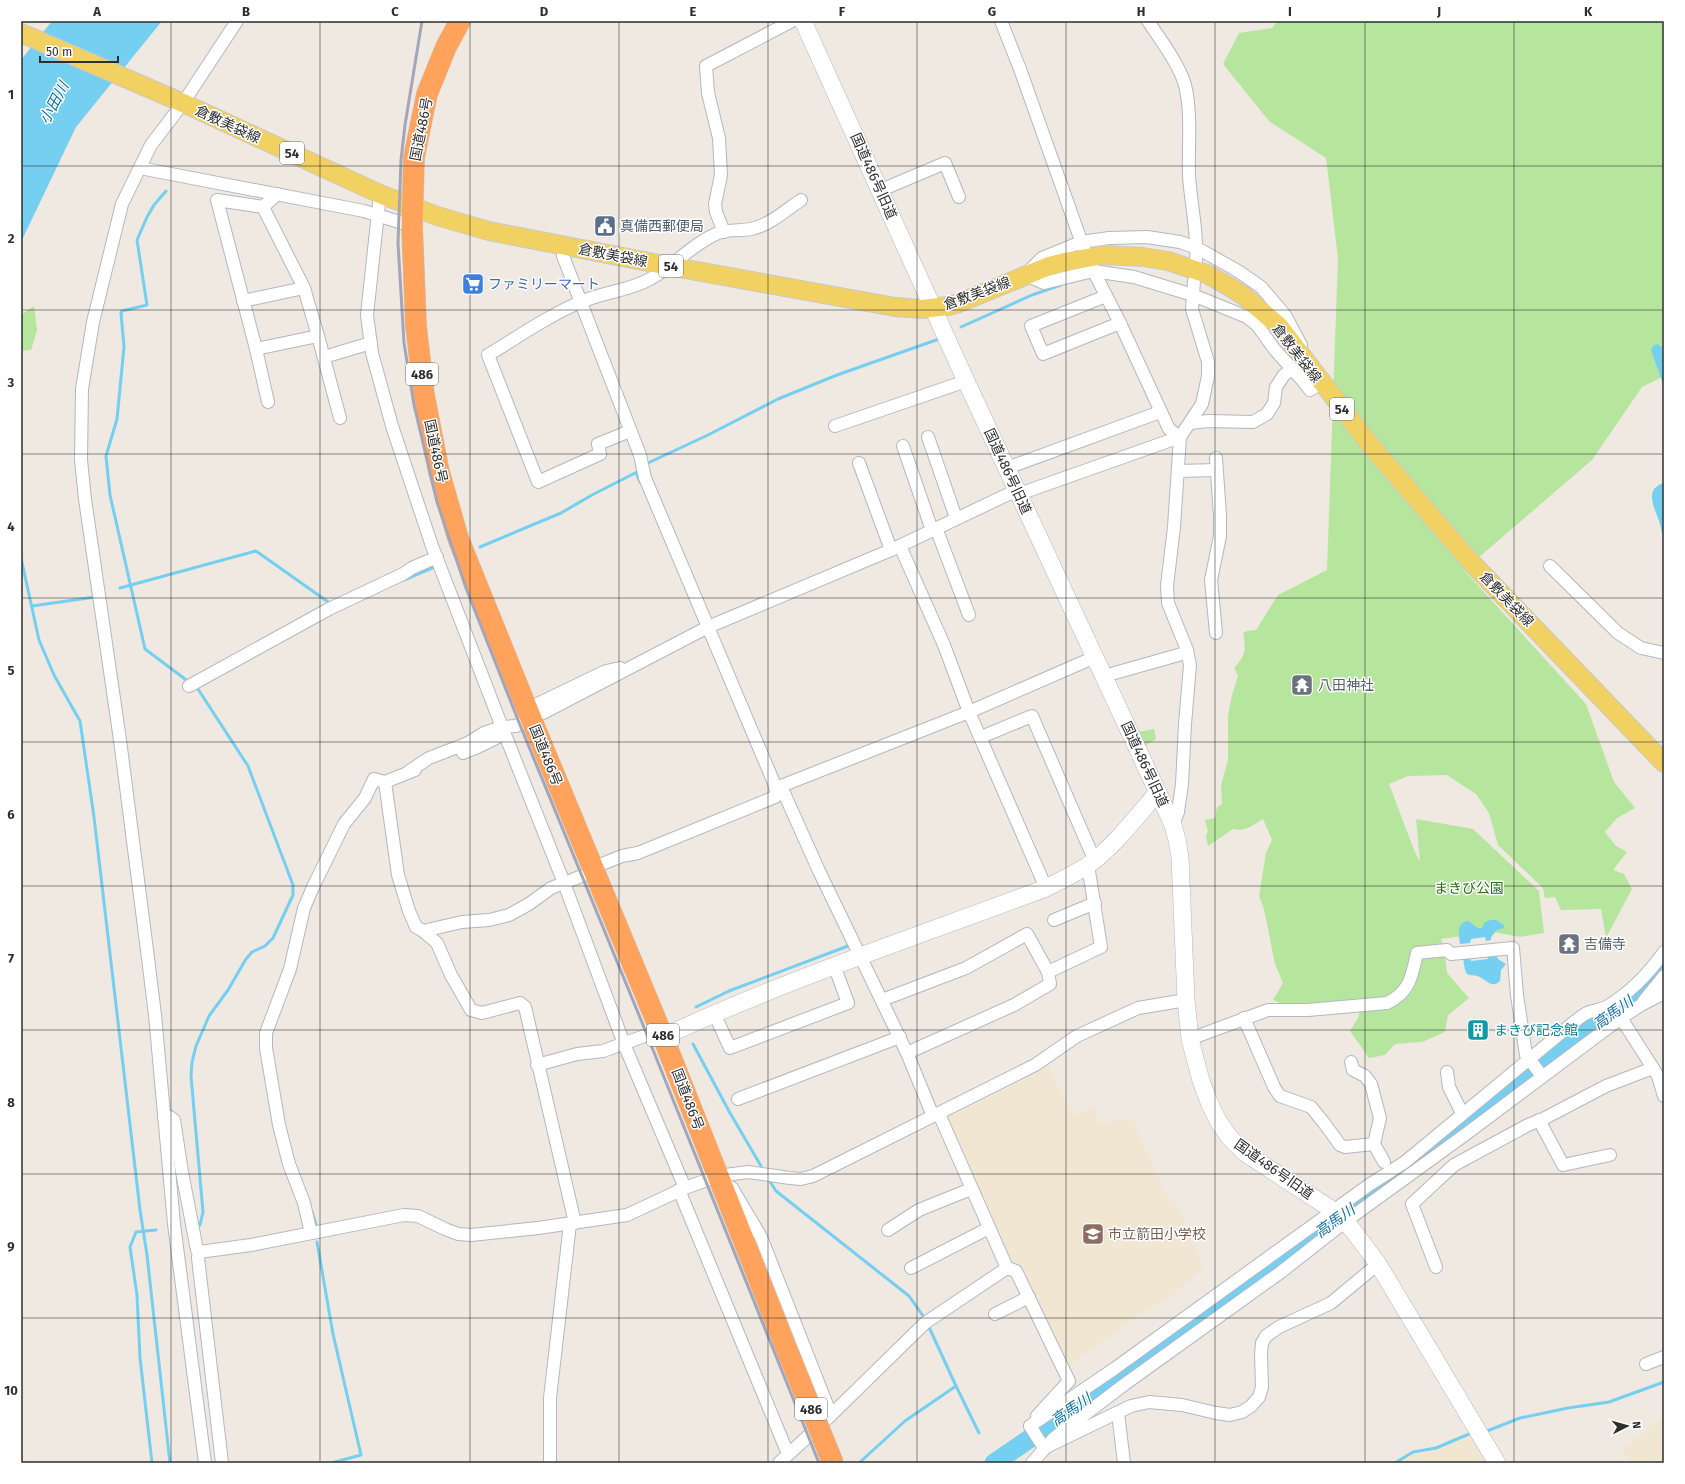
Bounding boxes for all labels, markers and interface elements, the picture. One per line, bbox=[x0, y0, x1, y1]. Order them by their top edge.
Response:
text: A bbox=[92, 4, 101, 19]
text: B bbox=[242, 4, 250, 19]
text: C bbox=[391, 4, 399, 19]
text: D bbox=[540, 4, 549, 19]
text: E bbox=[690, 4, 697, 19]
text: F bbox=[839, 4, 846, 19]
text: G bbox=[988, 4, 996, 19]
text: H bbox=[1137, 4, 1145, 19]
text: I bbox=[1288, 4, 1292, 19]
text: J bbox=[1436, 4, 1441, 19]
text: K bbox=[1584, 4, 1593, 19]
scale bar bbox=[40, 38, 118, 64]
text: 50 m bbox=[46, 45, 72, 59]
water label: 小田川 bbox=[35, 77, 73, 127]
text: 1 bbox=[8, 87, 14, 102]
street label: 国道486号 bbox=[407, 96, 436, 162]
street label: 倉敷美袋線 bbox=[192, 102, 263, 147]
street label: 国道486号旧道 bbox=[847, 130, 900, 222]
road number: 54 bbox=[280, 142, 304, 164]
public building icon: 真備西郵便局 bbox=[592, 213, 618, 239]
place label: 真備西郵便局 bbox=[620, 218, 704, 235]
text: 2 bbox=[8, 231, 15, 246]
street label: 倉敷美袋線 bbox=[577, 240, 649, 271]
road number: 54 bbox=[659, 255, 683, 277]
supermarket icon: ファミリーマート bbox=[460, 271, 486, 297]
street label: 倉敷美袋線 bbox=[941, 274, 1013, 313]
place label: ファミリーマート bbox=[488, 276, 600, 293]
street label: 倉敷美袋線 bbox=[1268, 320, 1325, 386]
road number: 486 bbox=[406, 363, 438, 385]
text: 3 bbox=[7, 375, 15, 390]
road number: 54 bbox=[1330, 398, 1354, 420]
street label: 国道486号 bbox=[420, 418, 451, 484]
street label: 国道486号旧道 bbox=[980, 426, 1035, 517]
text: 4 bbox=[7, 519, 15, 534]
street label: 倉敷美袋線 bbox=[1476, 568, 1537, 630]
text: 5 bbox=[8, 663, 15, 678]
temple icon: 八田神社 bbox=[1289, 672, 1315, 698]
place label: 八田神社 bbox=[1318, 677, 1374, 694]
street label: 国道486号旧道 bbox=[1117, 719, 1172, 810]
street label: 国道486号 bbox=[526, 722, 566, 788]
text: 6 bbox=[7, 807, 15, 822]
park label: まきび公園 bbox=[1434, 880, 1504, 897]
temple icon: 吉備寺 bbox=[1556, 931, 1582, 957]
place label: 吉備寺 bbox=[1584, 936, 1626, 953]
text: 7 bbox=[8, 951, 14, 966]
water label: 高馬川 bbox=[1590, 991, 1638, 1034]
building icon: まきび記念館 bbox=[1465, 1017, 1491, 1043]
place label: まきび記念館 bbox=[1494, 1022, 1578, 1039]
road number: 486 bbox=[647, 1024, 679, 1046]
street label: 国道486号 bbox=[668, 1066, 707, 1132]
text: 8 bbox=[7, 1095, 15, 1110]
street label: 国道486号旧道 bbox=[1231, 1136, 1317, 1203]
water label: 高馬川 bbox=[1312, 1199, 1360, 1242]
school or university icon: 市立箭田小学校 bbox=[1080, 1221, 1106, 1247]
place label: 市立箭田小学校 bbox=[1108, 1226, 1206, 1243]
text: 9 bbox=[7, 1239, 15, 1254]
text: 10 bbox=[4, 1383, 18, 1398]
water label: 高馬川 bbox=[1047, 1389, 1096, 1430]
road number: 486 bbox=[795, 1398, 827, 1420]
north arrow bbox=[1607, 1406, 1647, 1446]
text: N bbox=[1630, 1421, 1643, 1429]

